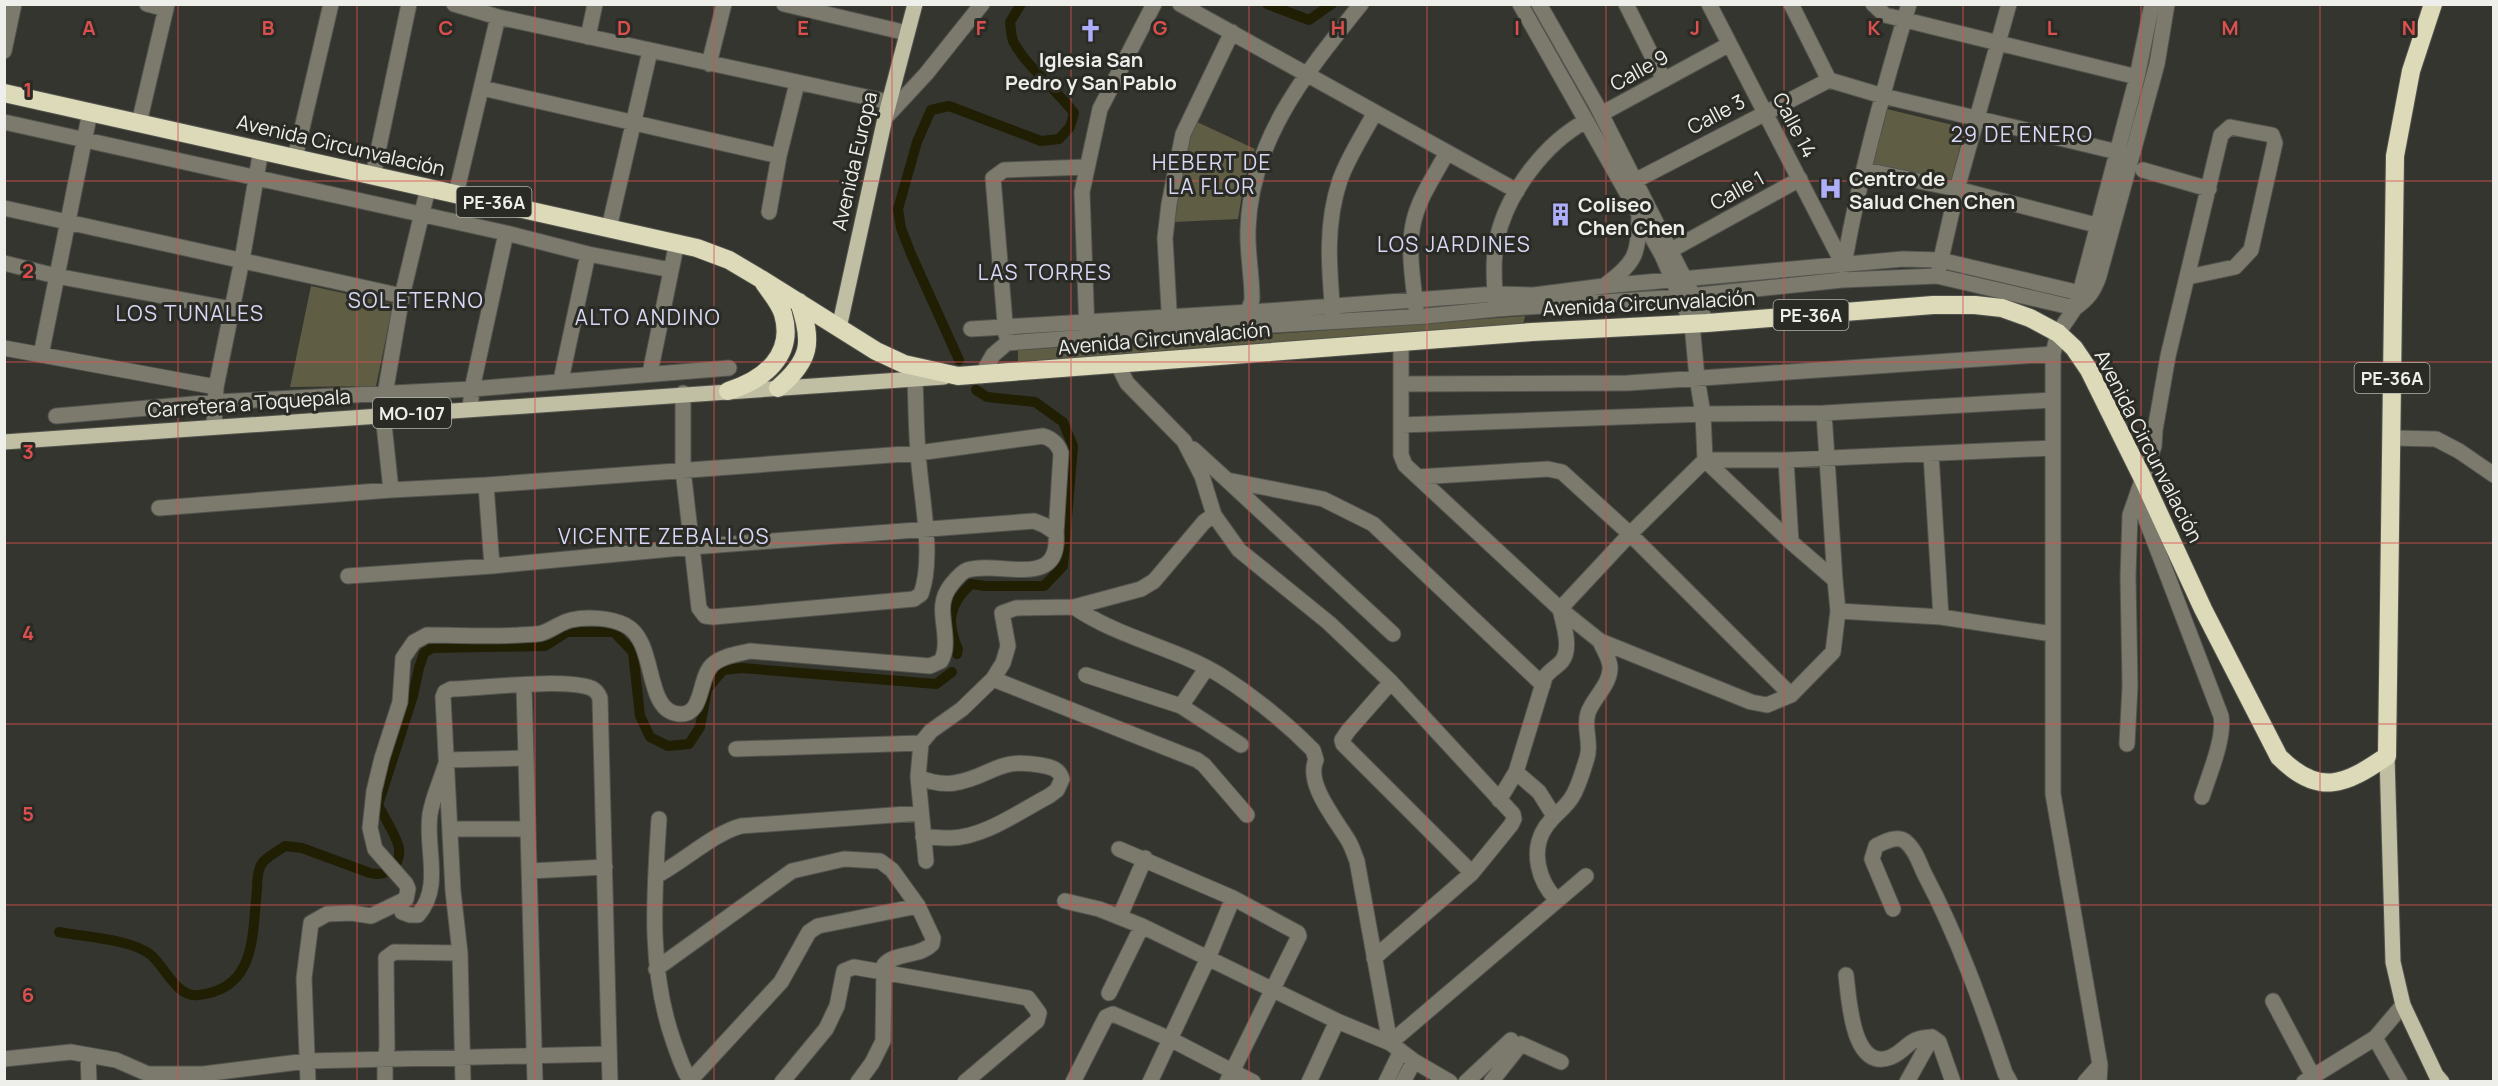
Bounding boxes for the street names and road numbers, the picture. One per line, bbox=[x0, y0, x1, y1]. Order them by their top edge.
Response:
street label: Calle 9 bbox=[1605, 43, 1673, 97]
street label: Calle 3 bbox=[1683, 88, 1749, 140]
street label: Calle 14 bbox=[1767, 88, 1823, 162]
street label: Avenida Europa bbox=[825, 89, 883, 233]
street label: Avenida Circunvalación bbox=[234, 108, 448, 182]
street label: Calle 1 bbox=[1705, 164, 1769, 216]
road number: PE-36A bbox=[456, 187, 532, 217]
street label: Avenida Circunvalación bbox=[1542, 284, 1756, 322]
road number: PE-36A bbox=[1774, 300, 1848, 330]
street label: Avenida Circunvalación bbox=[1057, 315, 1271, 361]
street label: Avenida Circunvalación bbox=[2089, 345, 2209, 547]
road number: PE-36A bbox=[2354, 363, 2430, 393]
street label: Carretera a Toquepala bbox=[146, 382, 352, 424]
road number: MO-107 bbox=[373, 398, 451, 428]

